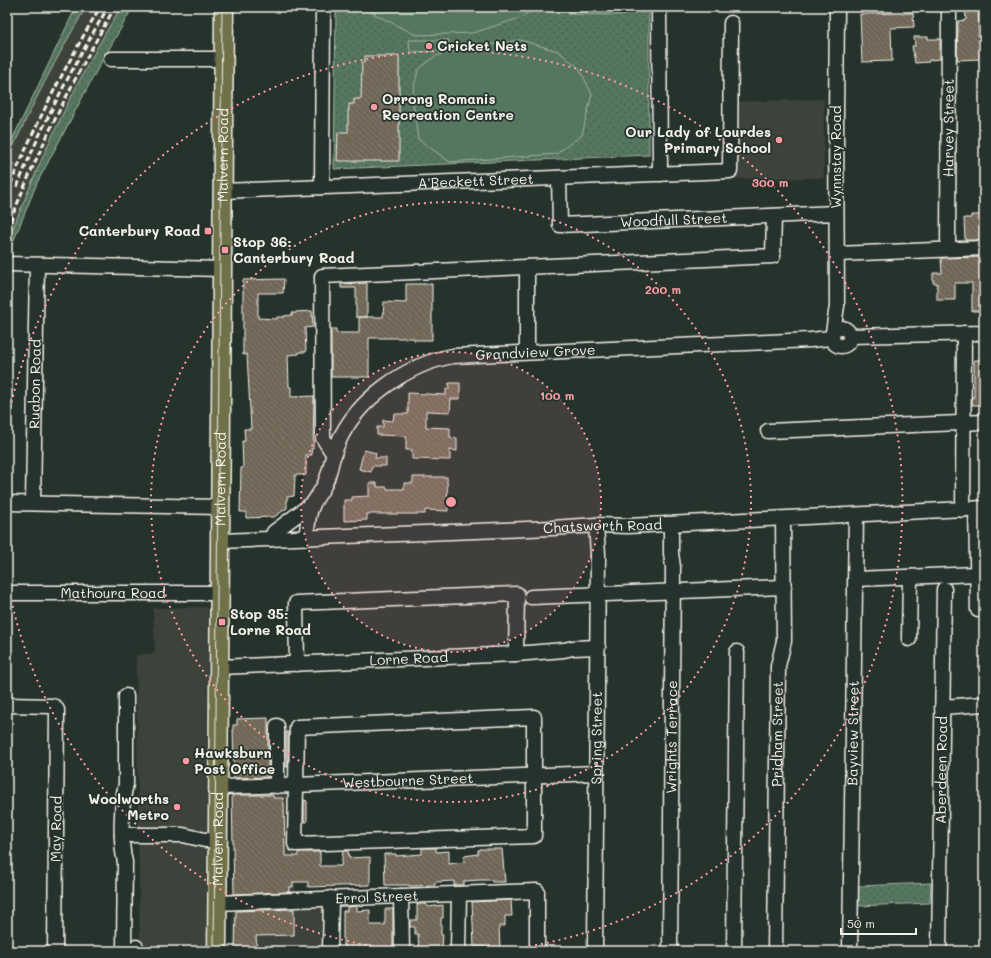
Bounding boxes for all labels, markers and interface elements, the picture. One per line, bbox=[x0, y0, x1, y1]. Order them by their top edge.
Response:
place label: Cricket Nets bbox=[437, 36, 527, 55]
marker: Cricket Nets bbox=[424, 41, 434, 51]
street label: Harvey Street bbox=[938, 79, 958, 177]
place label: Orrong Romanis Recreation Centre bbox=[382, 89, 514, 124]
marker: Orrong Romanis Recreation Centre bbox=[369, 102, 379, 112]
street label: Wynnstay Road bbox=[826, 105, 845, 209]
street label: Malvern Road bbox=[213, 108, 232, 202]
place label: Our Lady of Lourdes Primary School bbox=[625, 122, 771, 157]
marker: Our Lady of Lourdes Primary School bbox=[774, 135, 784, 145]
street label: A'Beckett Street bbox=[417, 169, 534, 192]
text: 300 m bbox=[752, 174, 788, 190]
street label: Woodfull Street bbox=[620, 208, 728, 231]
place label: Canterbury Road bbox=[79, 221, 200, 240]
marker: Canterbury Road bbox=[203, 226, 213, 236]
place label: Stop 36: Canterbury Road bbox=[233, 232, 355, 267]
marker: Stop 36: Canterbury Road bbox=[220, 245, 230, 255]
text: 200 m bbox=[645, 281, 681, 297]
street label: Ruabon Road bbox=[24, 339, 45, 429]
street label: Grandview Grove bbox=[475, 340, 596, 364]
text: 100 m bbox=[540, 387, 574, 403]
street label: Malvern Road bbox=[210, 432, 230, 526]
centre of rings bbox=[444, 495, 458, 509]
street label: Chatsworth Road bbox=[543, 514, 663, 537]
street label: Mathoura Road bbox=[60, 583, 166, 602]
place label: Stop 35: Lorne Road bbox=[230, 604, 311, 639]
marker: Stop 35: Lorne Road bbox=[217, 617, 227, 627]
street label: Lorne Road bbox=[369, 647, 449, 669]
street label: Wrights Terrace bbox=[661, 680, 681, 794]
street label: Bayview Street bbox=[842, 680, 863, 786]
street label: Pridham Street bbox=[767, 681, 787, 787]
street label: Spring Street bbox=[586, 692, 606, 784]
street label: Aberdeen Road bbox=[931, 716, 951, 824]
place label: Hawksburn Post Office bbox=[194, 743, 275, 778]
marker: Hawksburn Post Office bbox=[181, 756, 191, 766]
street label: Westbourne Street bbox=[342, 768, 474, 792]
place label: Woolworths Metro bbox=[88, 789, 169, 824]
street label: Malvern Road bbox=[207, 792, 227, 886]
street label: May Road bbox=[45, 795, 66, 862]
marker: Woolworths Metro bbox=[172, 802, 182, 812]
street label: Errol Street bbox=[335, 885, 419, 908]
scale bar bbox=[841, 910, 916, 936]
text: 50 m bbox=[847, 915, 875, 931]

